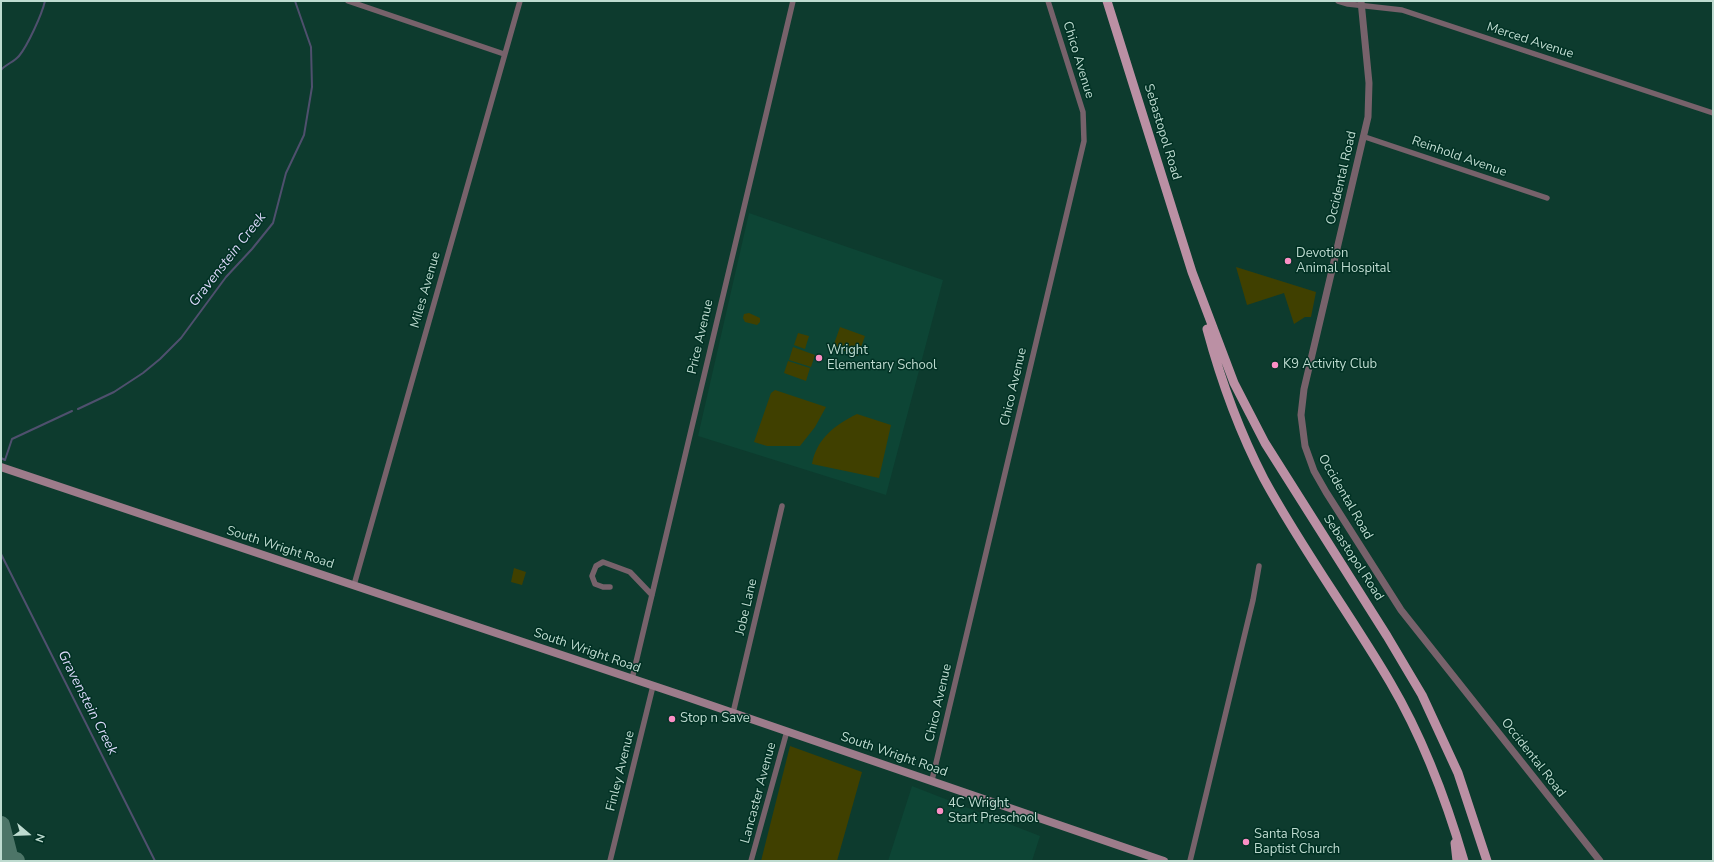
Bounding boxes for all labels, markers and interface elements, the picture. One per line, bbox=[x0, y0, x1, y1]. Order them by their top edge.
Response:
street label: Chico Avenue bbox=[1059, 20, 1097, 100]
street label: Merced Avenue bbox=[1485, 20, 1575, 62]
street label: Sebastopol Road bbox=[1140, 82, 1184, 182]
street label: Occidental Road bbox=[1324, 130, 1360, 226]
street label: Reinhold Avenue bbox=[1409, 133, 1509, 181]
water label: Gravenstein Creek bbox=[186, 210, 270, 310]
place label: Devotion Animal Hospital bbox=[1296, 246, 1390, 277]
street label: Miles Avenue bbox=[408, 250, 444, 330]
marker: Devotion Animal Hospital bbox=[1283, 256, 1293, 266]
street label: Price Avenue bbox=[685, 298, 717, 376]
place label: Wright Elementary School bbox=[827, 343, 937, 374]
street label: Chico Avenue bbox=[997, 346, 1031, 428]
marker: Wright Elementary School bbox=[814, 353, 824, 363]
place label: K9 Activity Club bbox=[1283, 357, 1377, 373]
marker: K9 Activity Club bbox=[1270, 360, 1280, 370]
street label: Occidental Road bbox=[1314, 452, 1376, 542]
street label: Sebastopol Road bbox=[1319, 512, 1387, 604]
street label: South Wright Road bbox=[224, 523, 336, 573]
street label: Jobe Lane bbox=[733, 577, 761, 637]
street label: South Wright Road bbox=[531, 625, 643, 677]
water label: Gravenstein Creek bbox=[53, 648, 121, 758]
street label: Chico Avenue bbox=[922, 662, 956, 744]
place label: Stop n Save bbox=[680, 711, 750, 727]
marker: Stop n Save bbox=[667, 714, 677, 724]
street label: Occidental Road bbox=[1497, 716, 1569, 800]
street label: Finley Avenue bbox=[603, 729, 639, 813]
street label: South Wright Road bbox=[838, 729, 950, 781]
street label: Lancaster Avenue bbox=[738, 741, 780, 845]
place label: 4C Wright Start Preschool bbox=[948, 796, 1038, 827]
marker: 4C Wright Start Preschool bbox=[935, 806, 945, 816]
north arrow bbox=[8, 814, 48, 854]
place label: Santa Rosa Baptist Church bbox=[1254, 827, 1340, 858]
text: N bbox=[31, 832, 48, 844]
marker: Santa Rosa Baptist Church bbox=[1241, 837, 1251, 847]

